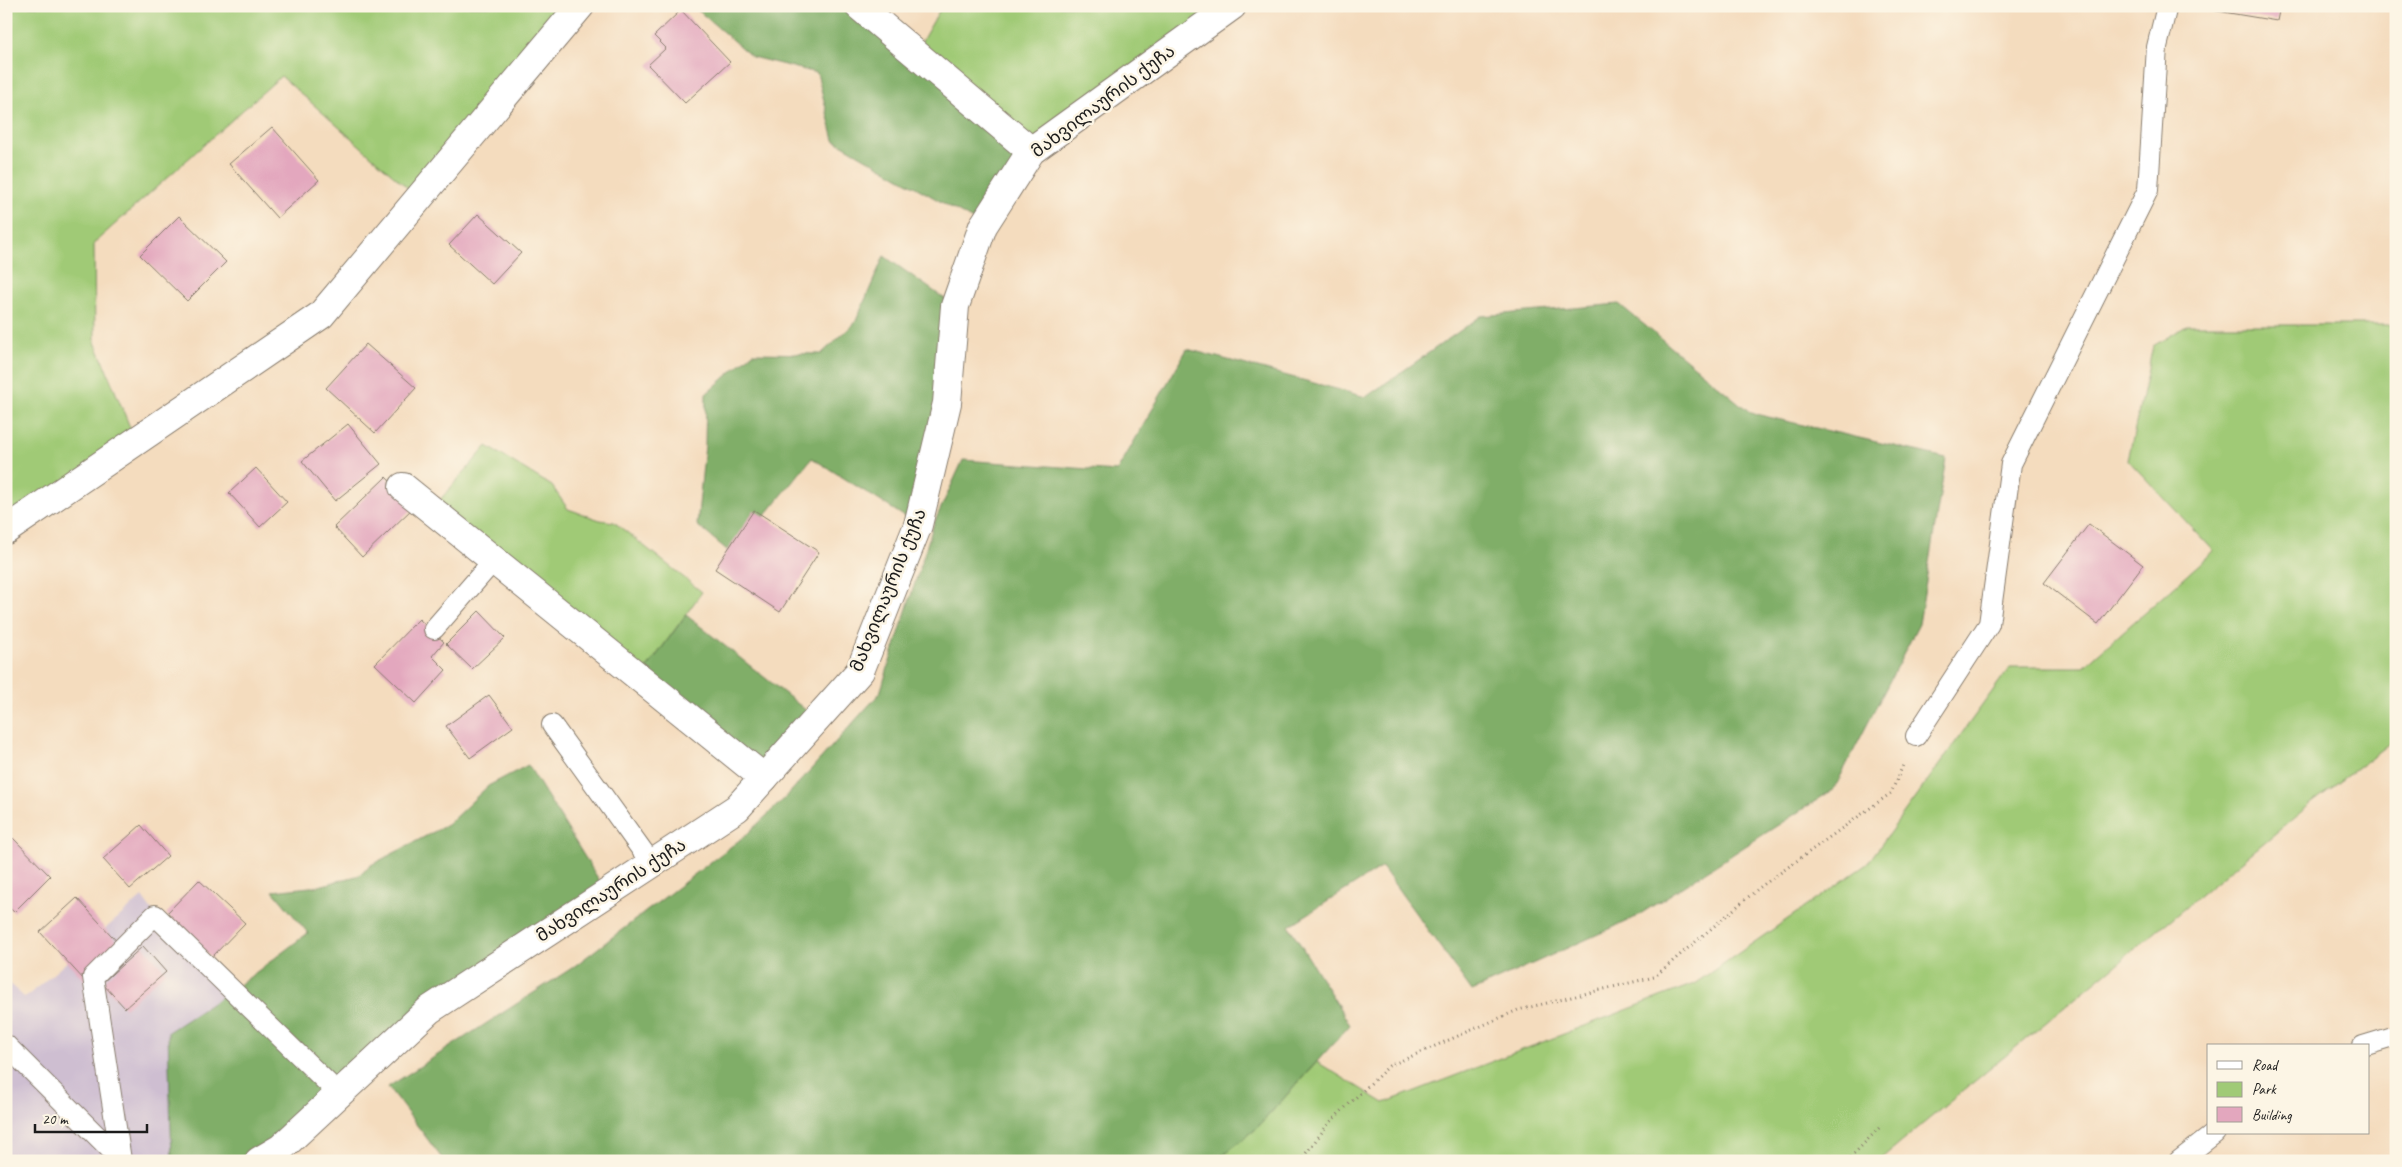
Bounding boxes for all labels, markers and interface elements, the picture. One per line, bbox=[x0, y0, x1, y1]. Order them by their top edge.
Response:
street label: მახვილაურის ქუჩა bbox=[1027, 40, 1179, 162]
street label: მახვილაურის ქუჩა bbox=[845, 505, 931, 675]
street label: მახვილაურის ქუჩა bbox=[532, 833, 690, 947]
legend bbox=[2207, 1044, 2370, 1134]
text: Road bbox=[2252, 1056, 2279, 1075]
text: Park bbox=[2252, 1080, 2277, 1099]
scale bar bbox=[35, 1102, 148, 1134]
text: Building bbox=[2252, 1106, 2292, 1125]
text: 20 m bbox=[42, 1110, 69, 1129]

